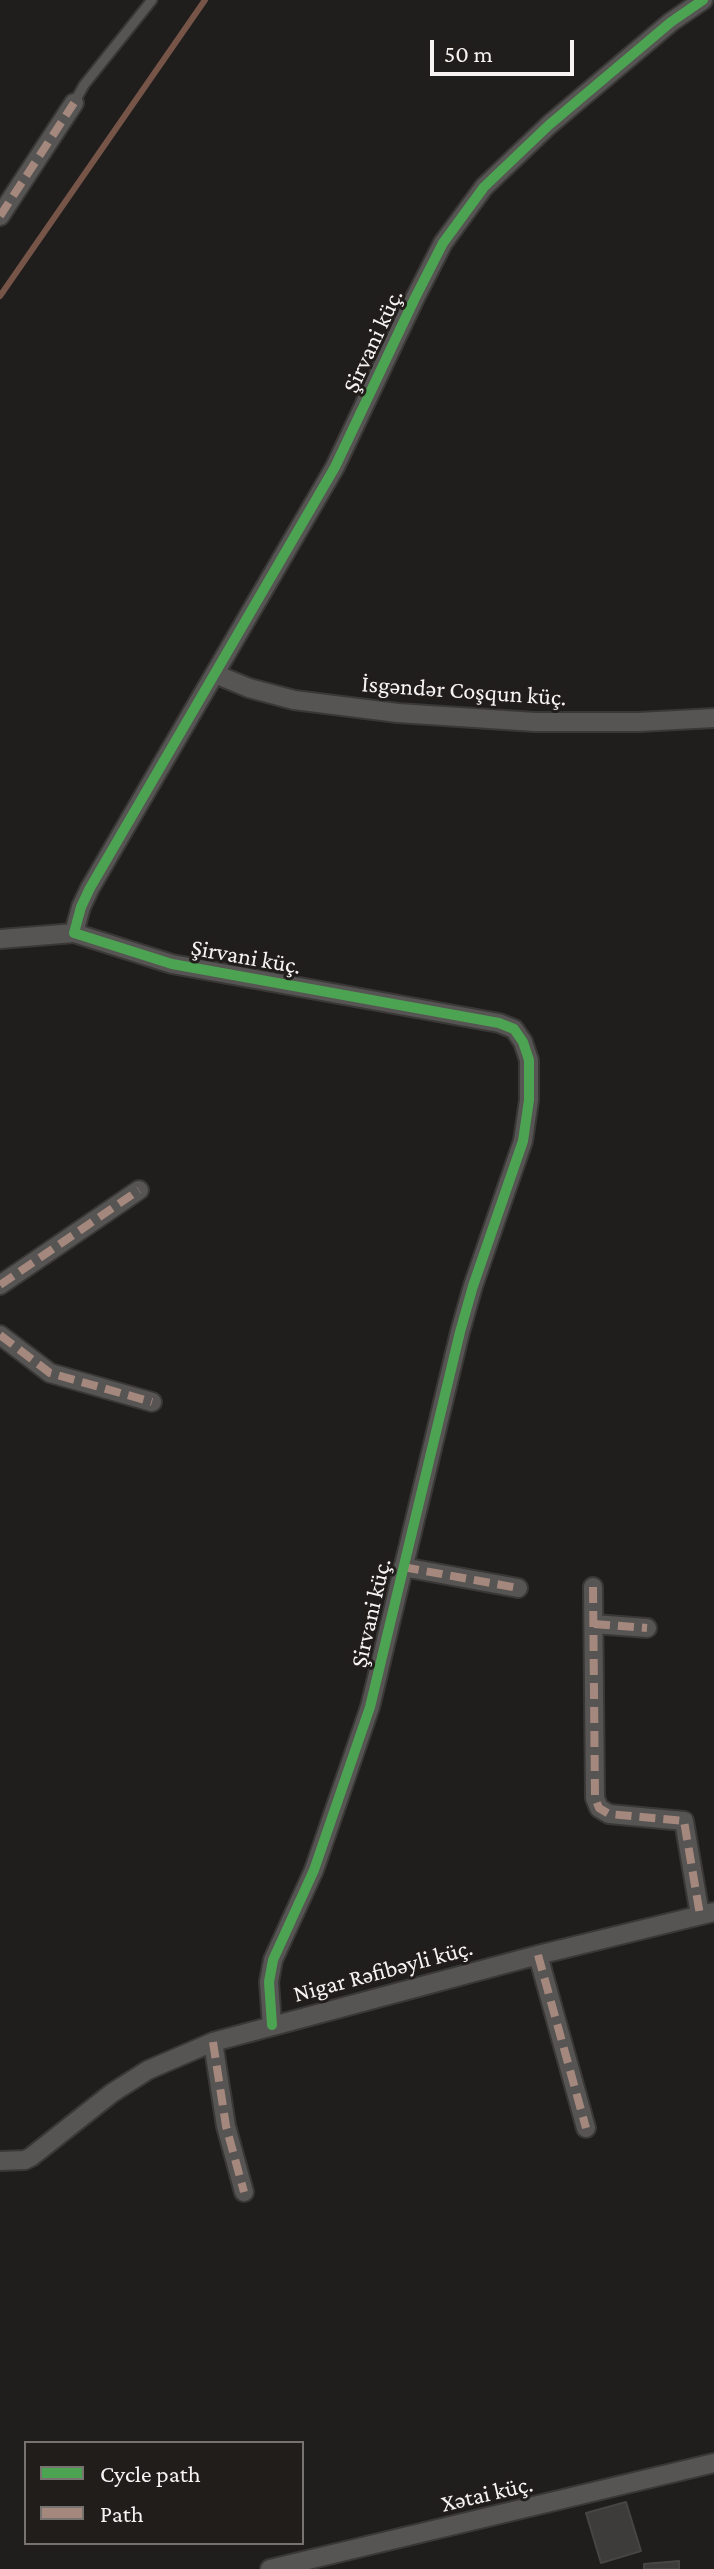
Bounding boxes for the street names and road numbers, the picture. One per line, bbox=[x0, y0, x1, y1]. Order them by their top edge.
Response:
street label: Şirvani küç. bbox=[336, 284, 410, 398]
street label: İsgəndər Coşqun küç. bbox=[361, 669, 567, 713]
street label: Şirvani küç. bbox=[189, 933, 303, 981]
street label: Şirvani küç. bbox=[344, 1556, 398, 1670]
street label: Nigar Rəfibəyli küç. bbox=[290, 1933, 476, 2009]
street label: Xətai küç. bbox=[438, 2469, 536, 2519]

